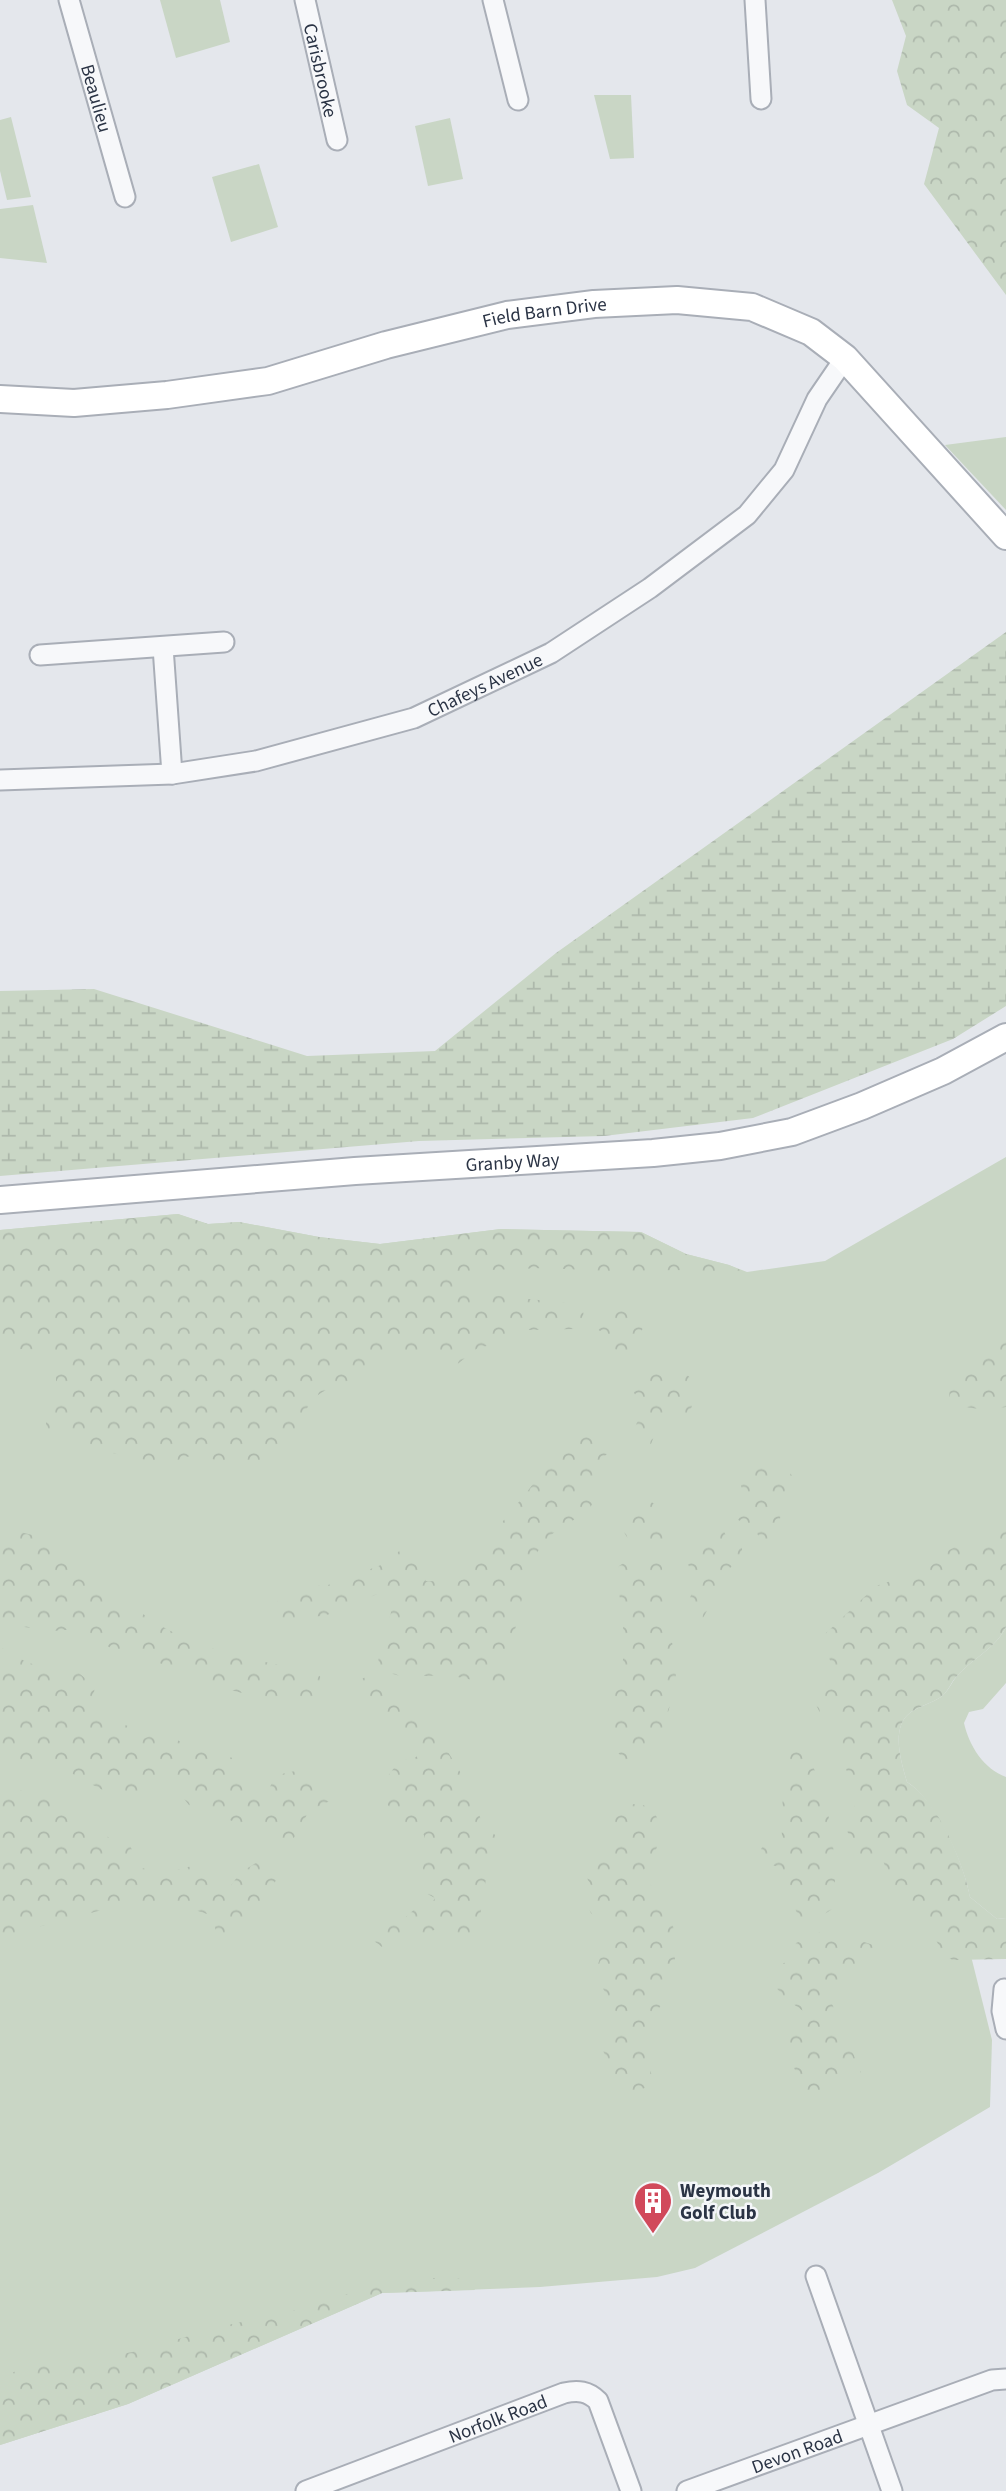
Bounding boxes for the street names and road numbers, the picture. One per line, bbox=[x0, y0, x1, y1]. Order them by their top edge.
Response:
street label: Carisbrooke bbox=[296, 21, 343, 120]
street label: Beaulieu bbox=[73, 61, 118, 136]
street label: Field Barn Drive bbox=[480, 291, 607, 336]
street label: Chafeys Avenue bbox=[423, 647, 547, 725]
street label: Granby Way bbox=[465, 1147, 561, 1179]
street label: Norfolk Road bbox=[445, 2389, 551, 2451]
street label: Devon Road bbox=[748, 2423, 847, 2481]

